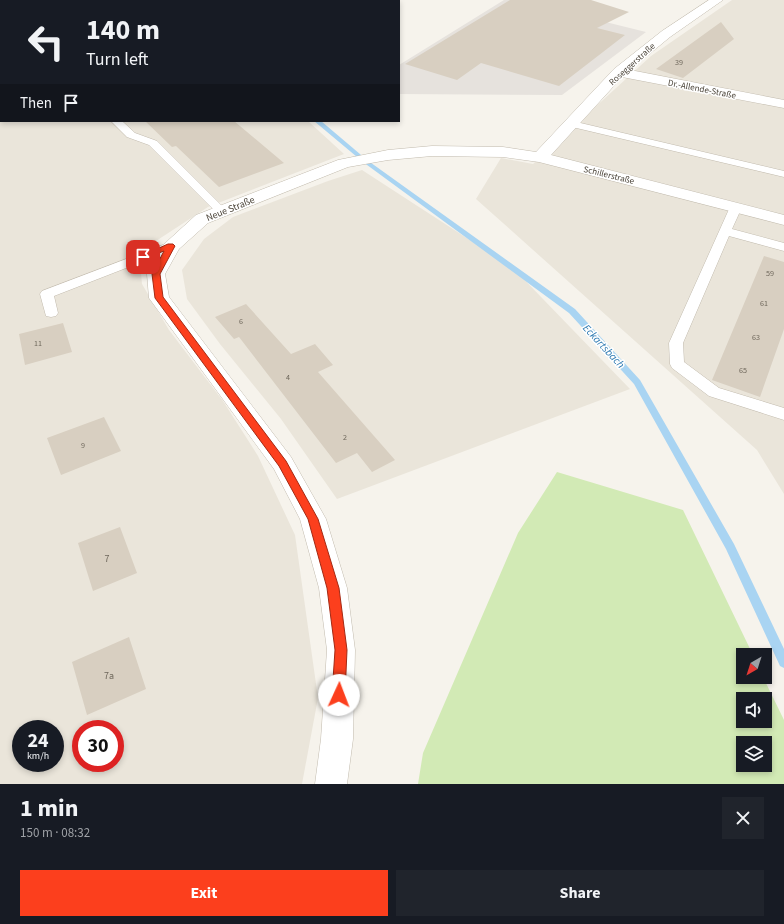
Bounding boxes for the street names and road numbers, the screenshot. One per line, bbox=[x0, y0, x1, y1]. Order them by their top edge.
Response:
street label: Roseggerstraße bbox=[606, 40, 659, 89]
street label: Dr.-Allende-Straße bbox=[667, 77, 738, 103]
street label: Schillerstraße bbox=[582, 163, 636, 188]
street label: Neue Straße bbox=[204, 193, 257, 225]

